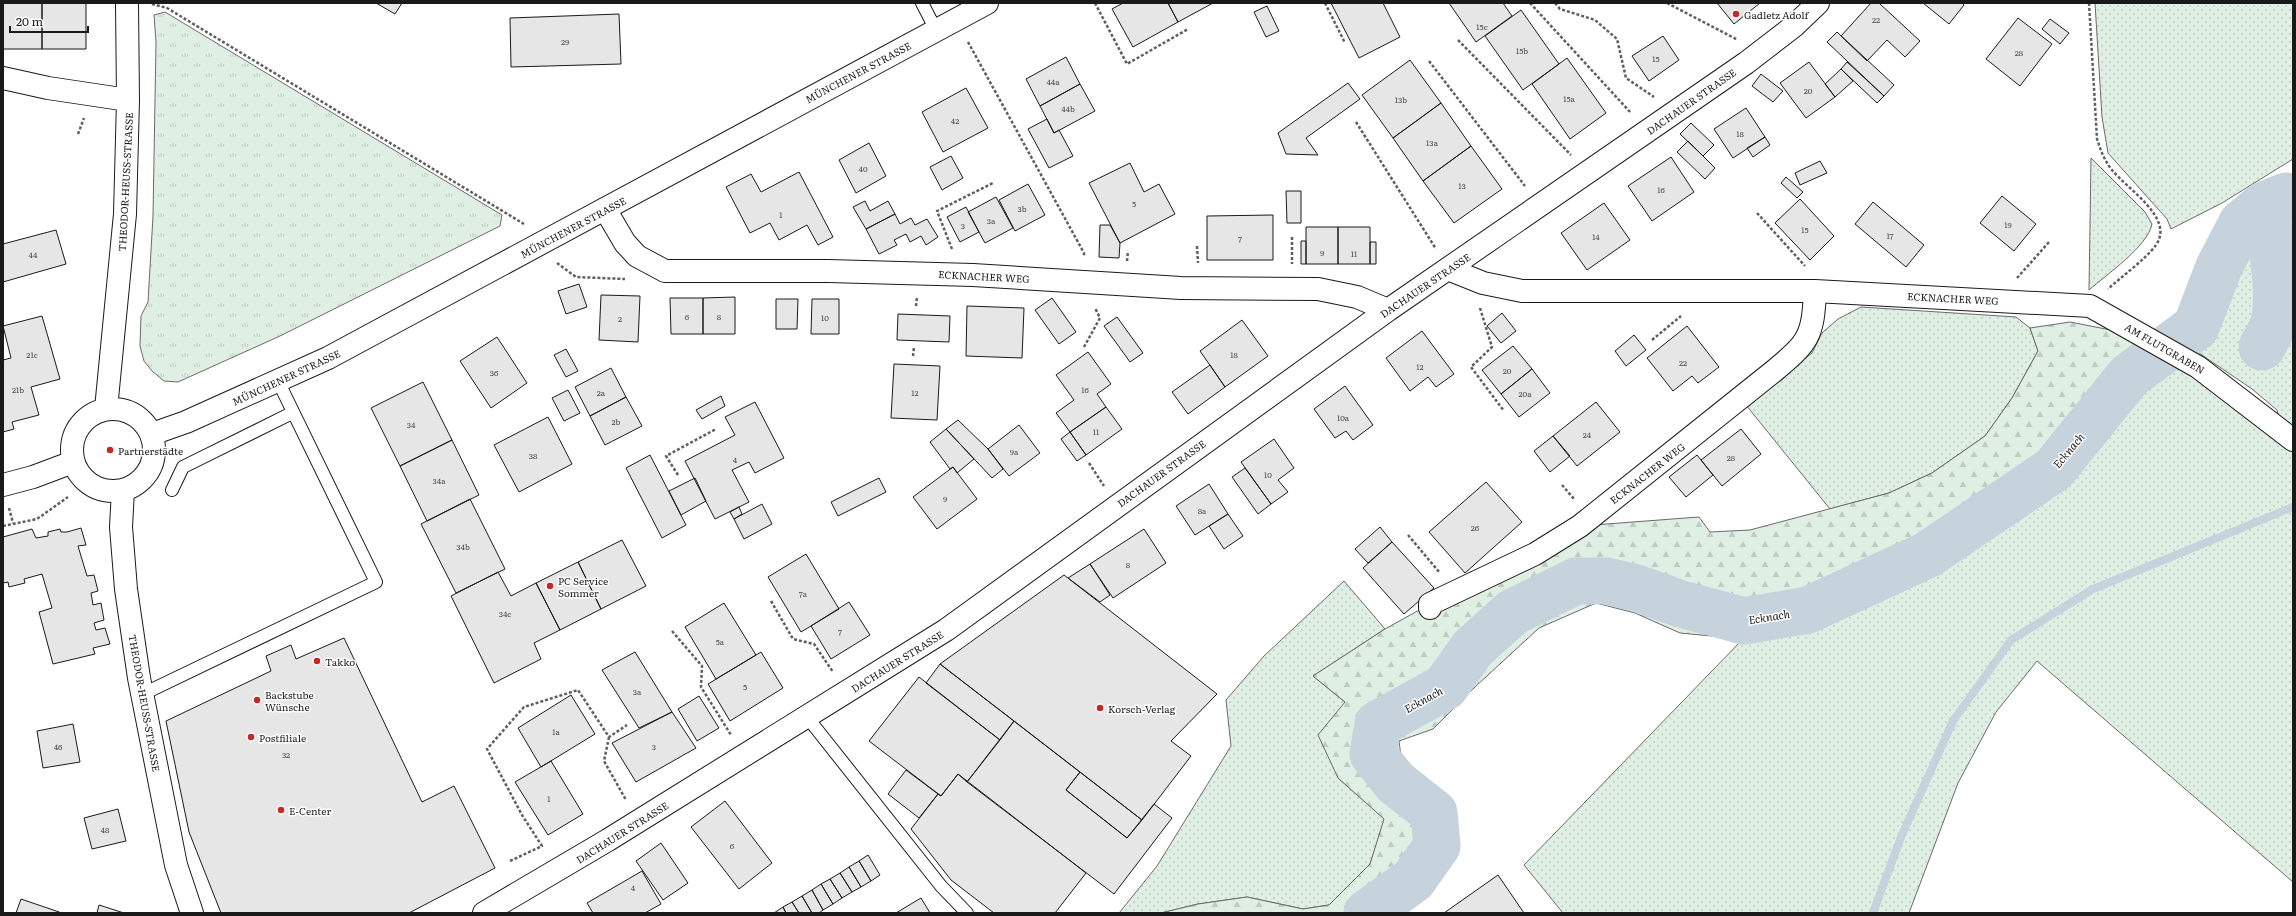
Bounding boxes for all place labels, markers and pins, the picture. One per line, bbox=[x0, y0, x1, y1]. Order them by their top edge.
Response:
place label: Gadletz Adolf bbox=[1744, 7, 1810, 22]
marker: Gadletz Adolf bbox=[1731, 9, 1741, 19]
place label: Partnerstädte bbox=[118, 443, 183, 458]
marker: Partnerstädte bbox=[105, 445, 115, 455]
place label: PC Service Sommer bbox=[558, 573, 608, 600]
marker: PC Service Sommer bbox=[545, 581, 555, 591]
place label: Takko bbox=[325, 654, 355, 669]
marker: Takko bbox=[312, 656, 322, 666]
place label: Backstube Wünsche bbox=[265, 687, 314, 714]
marker: Backstube Wünsche bbox=[252, 695, 262, 705]
place label: Korsch-Verlag bbox=[1108, 701, 1176, 716]
marker: Korsch-Verlag bbox=[1095, 703, 1105, 713]
place label: Postfiliale bbox=[259, 730, 306, 745]
marker: Postfiliale bbox=[246, 732, 256, 742]
place label: E-Center bbox=[289, 803, 331, 818]
marker: E-Center bbox=[276, 805, 286, 815]

